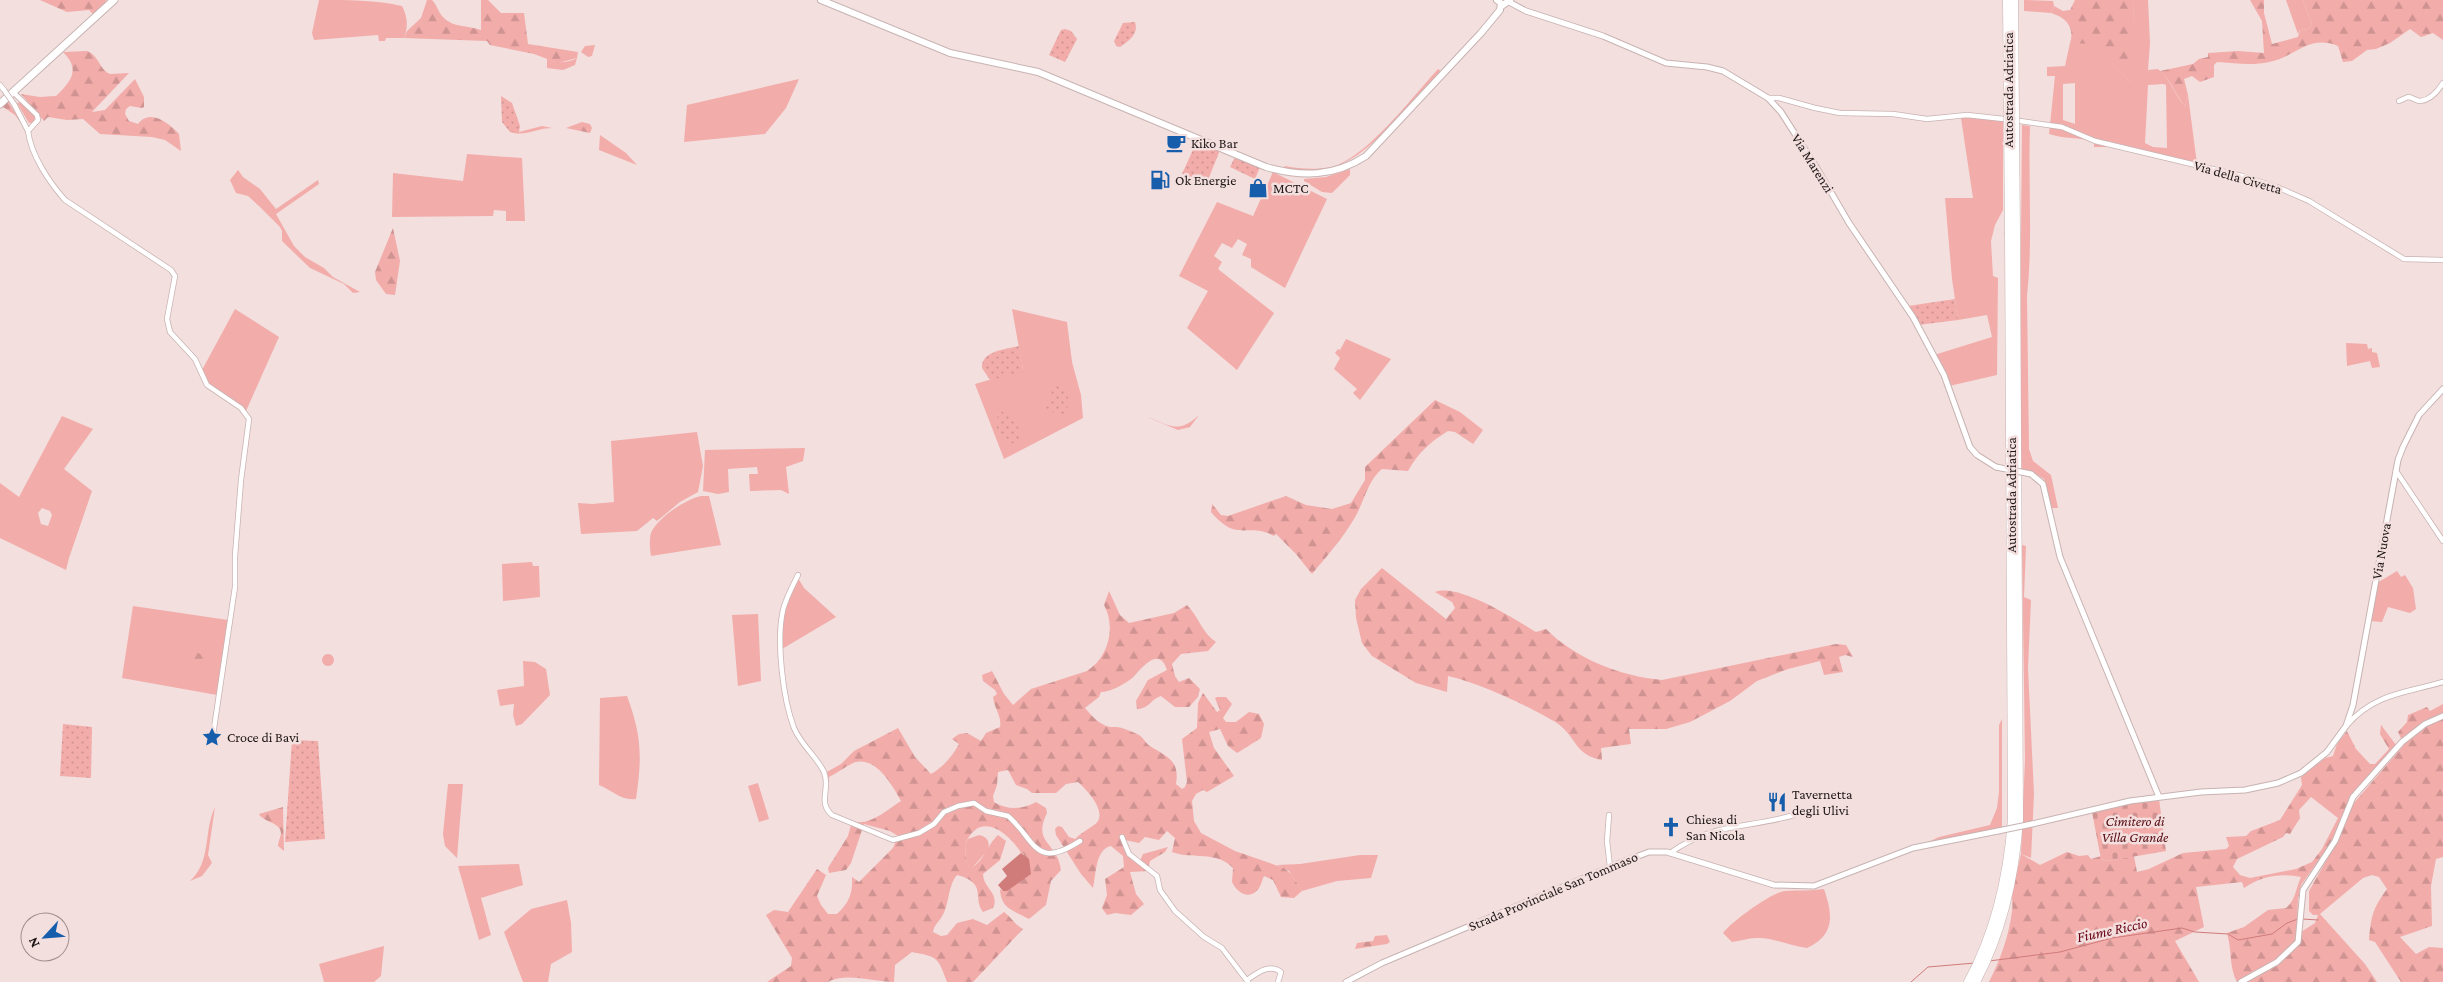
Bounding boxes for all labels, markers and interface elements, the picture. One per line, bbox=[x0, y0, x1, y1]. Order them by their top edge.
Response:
street label: Autostrada Adriatica bbox=[2000, 32, 2016, 148]
street label: Via Marenzi bbox=[1789, 131, 1838, 196]
cafe icon: Kiko Bar bbox=[1165, 132, 1187, 154]
place label: Kiko Bar bbox=[1191, 135, 1238, 151]
street label: Via della Civetta bbox=[2192, 157, 2284, 197]
fuel station icon: Ok Energie bbox=[1149, 169, 1171, 191]
place label: Ok Energie bbox=[1175, 172, 1236, 188]
shop icon: MCTC bbox=[1247, 177, 1269, 199]
place label: MCTC bbox=[1273, 180, 1309, 196]
street label: Autostrada Adriatica bbox=[2003, 437, 2019, 553]
street label: Via Nuova bbox=[2368, 521, 2394, 580]
place icon: Croce di Bavi bbox=[201, 726, 223, 748]
place label: Croce di Bavi bbox=[227, 729, 300, 745]
place label: Tavernetta degli Ulivi bbox=[1792, 786, 1853, 818]
restaurant icon: Tavernetta degli Ulivi bbox=[1766, 791, 1788, 813]
place label: Chiesa di San Nicola bbox=[1686, 811, 1745, 843]
park label: Cimitero di Villa Grande bbox=[2102, 813, 2169, 845]
church icon: Chiesa di San Nicola bbox=[1660, 816, 1682, 838]
street label: Strada Provinciale San Tommaso bbox=[1466, 848, 1640, 934]
north arrow bbox=[20, 912, 70, 962]
water label: Fiume Riccio bbox=[2075, 915, 2149, 945]
text: N bbox=[24, 934, 43, 950]

